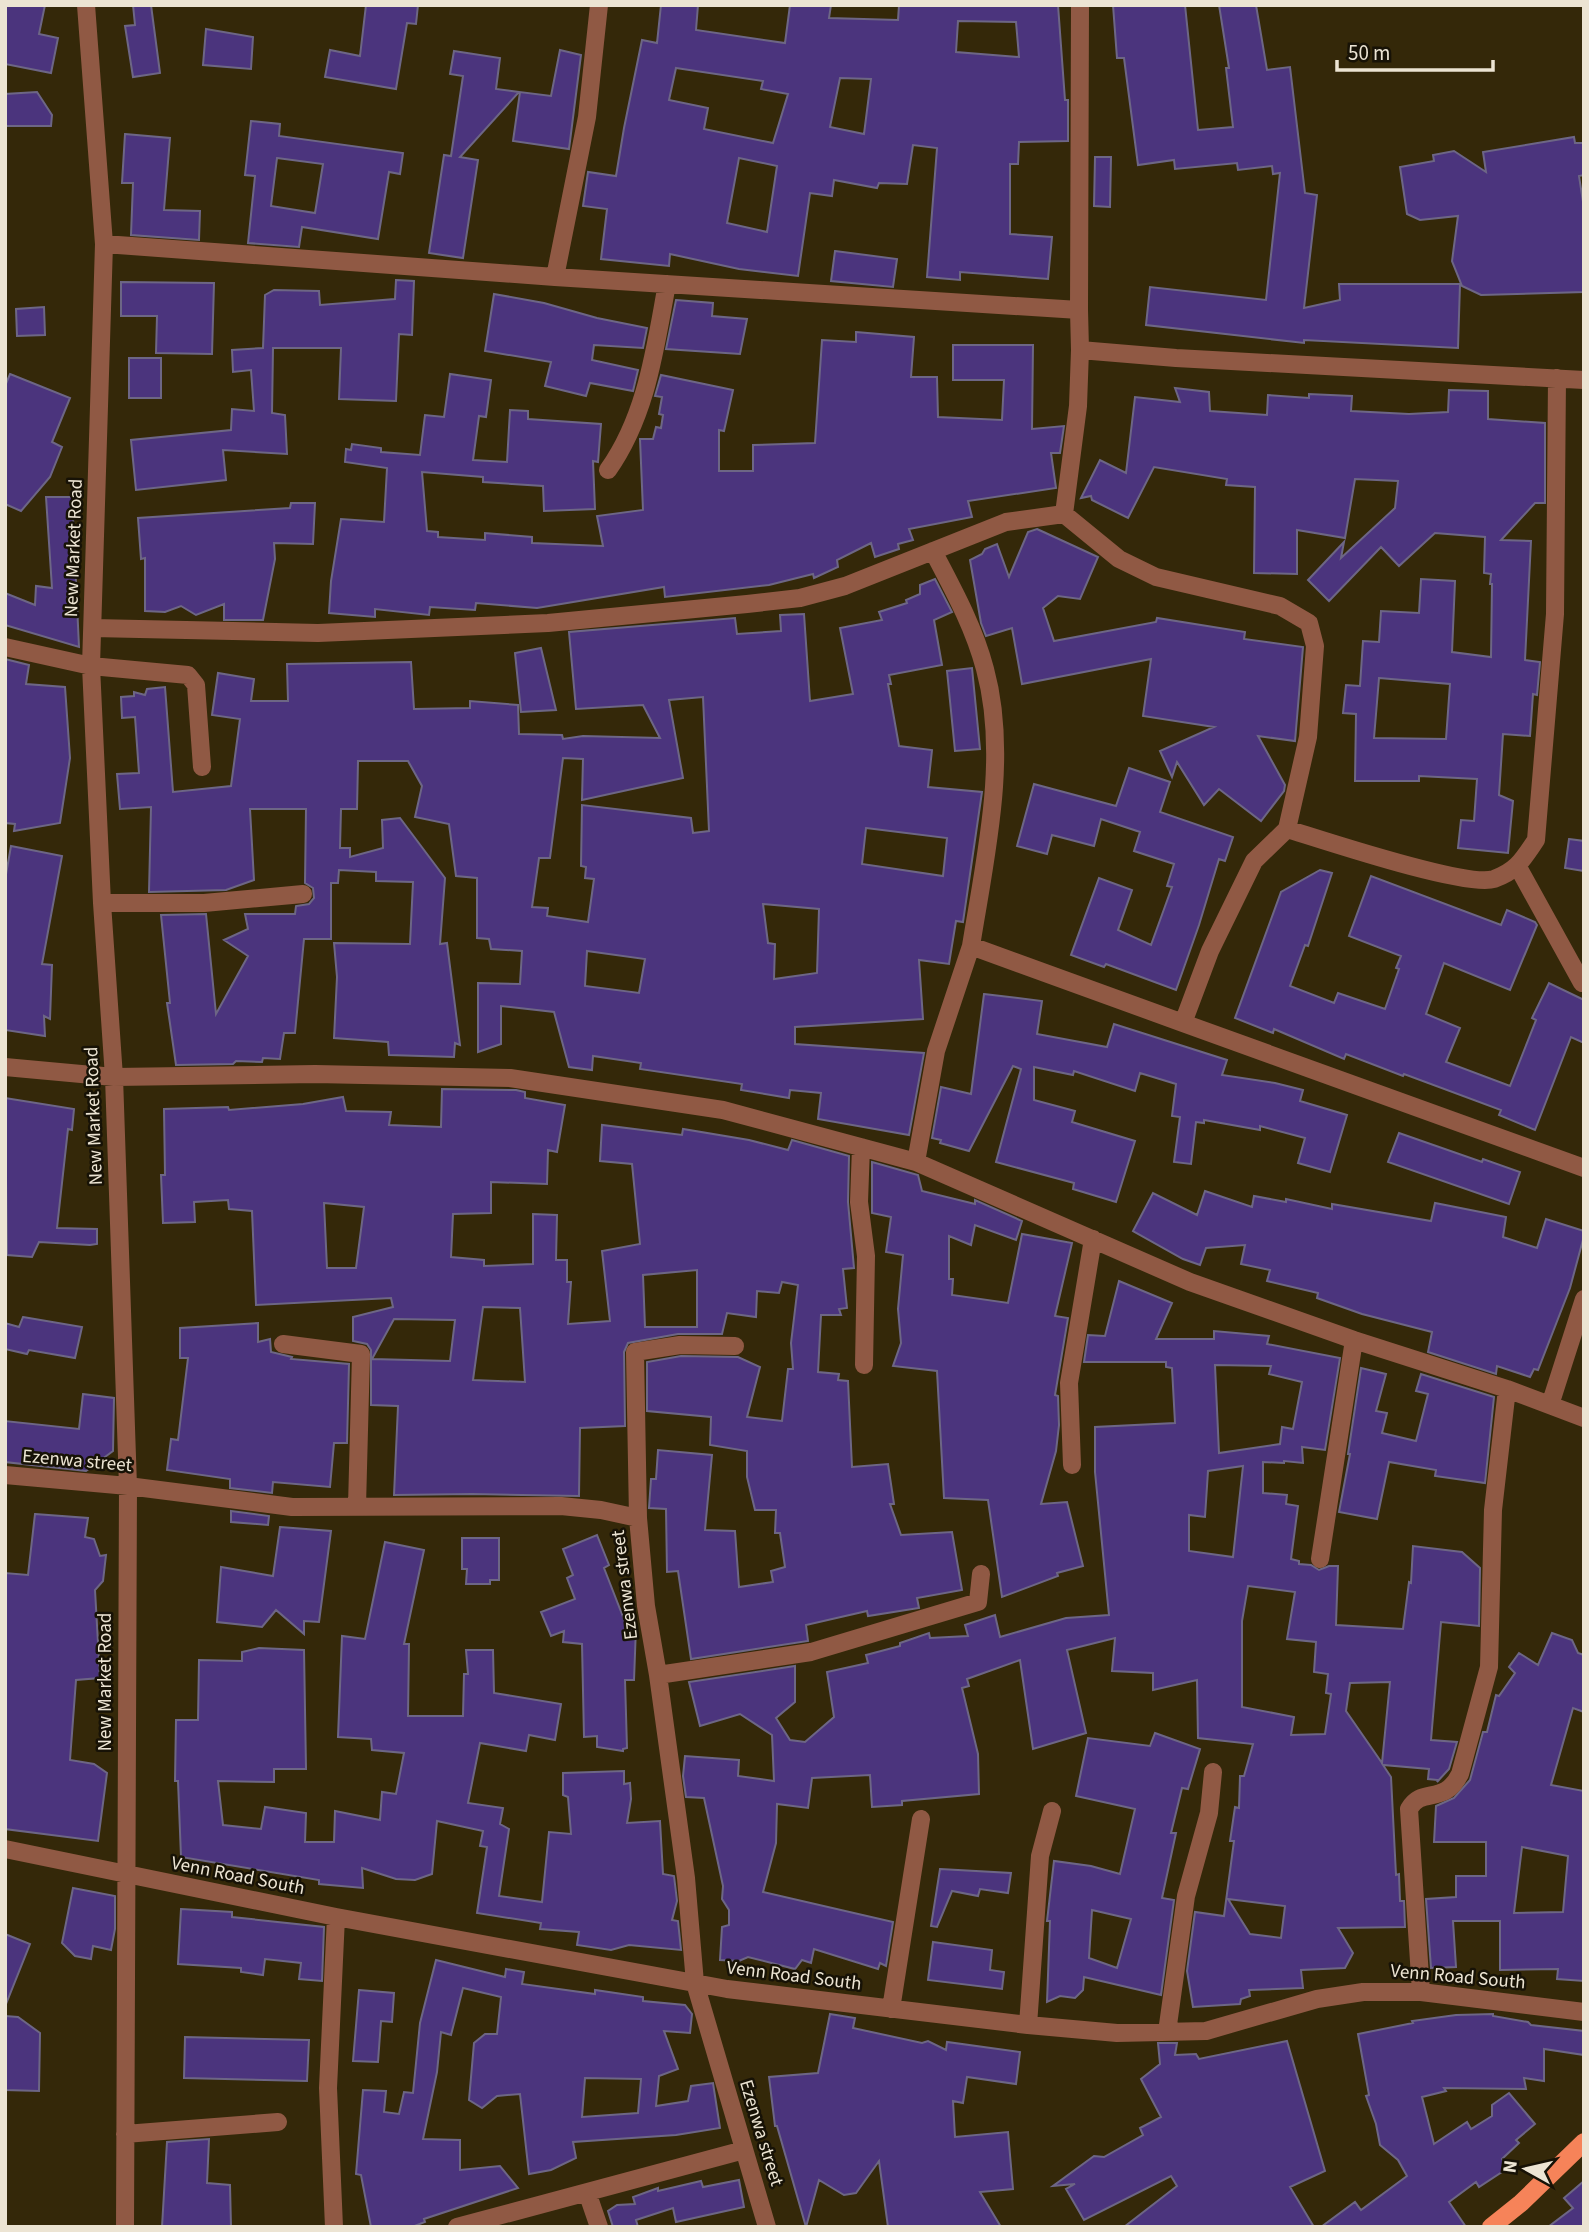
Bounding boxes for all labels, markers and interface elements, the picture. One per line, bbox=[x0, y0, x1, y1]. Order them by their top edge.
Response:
scale bar bbox=[1337, 28, 1493, 72]
text: 50 m bbox=[1348, 38, 1390, 68]
street label: New Market Road bbox=[58, 478, 90, 618]
street label: New Market Road bbox=[78, 1046, 110, 1186]
street label: Ezenwa street bbox=[21, 1443, 134, 1479]
street label: Ezenwa street bbox=[605, 1528, 645, 1641]
street label: New Market Road bbox=[92, 1613, 119, 1751]
street label: Venn Road South bbox=[169, 1850, 307, 1902]
street label: Venn Road South bbox=[725, 1954, 863, 1998]
street label: Venn Road South bbox=[1389, 1958, 1527, 1996]
street label: Ezenwa street bbox=[732, 2076, 790, 2190]
north arrow bbox=[1491, 2134, 1561, 2204]
text: N bbox=[1496, 2159, 1525, 2175]

